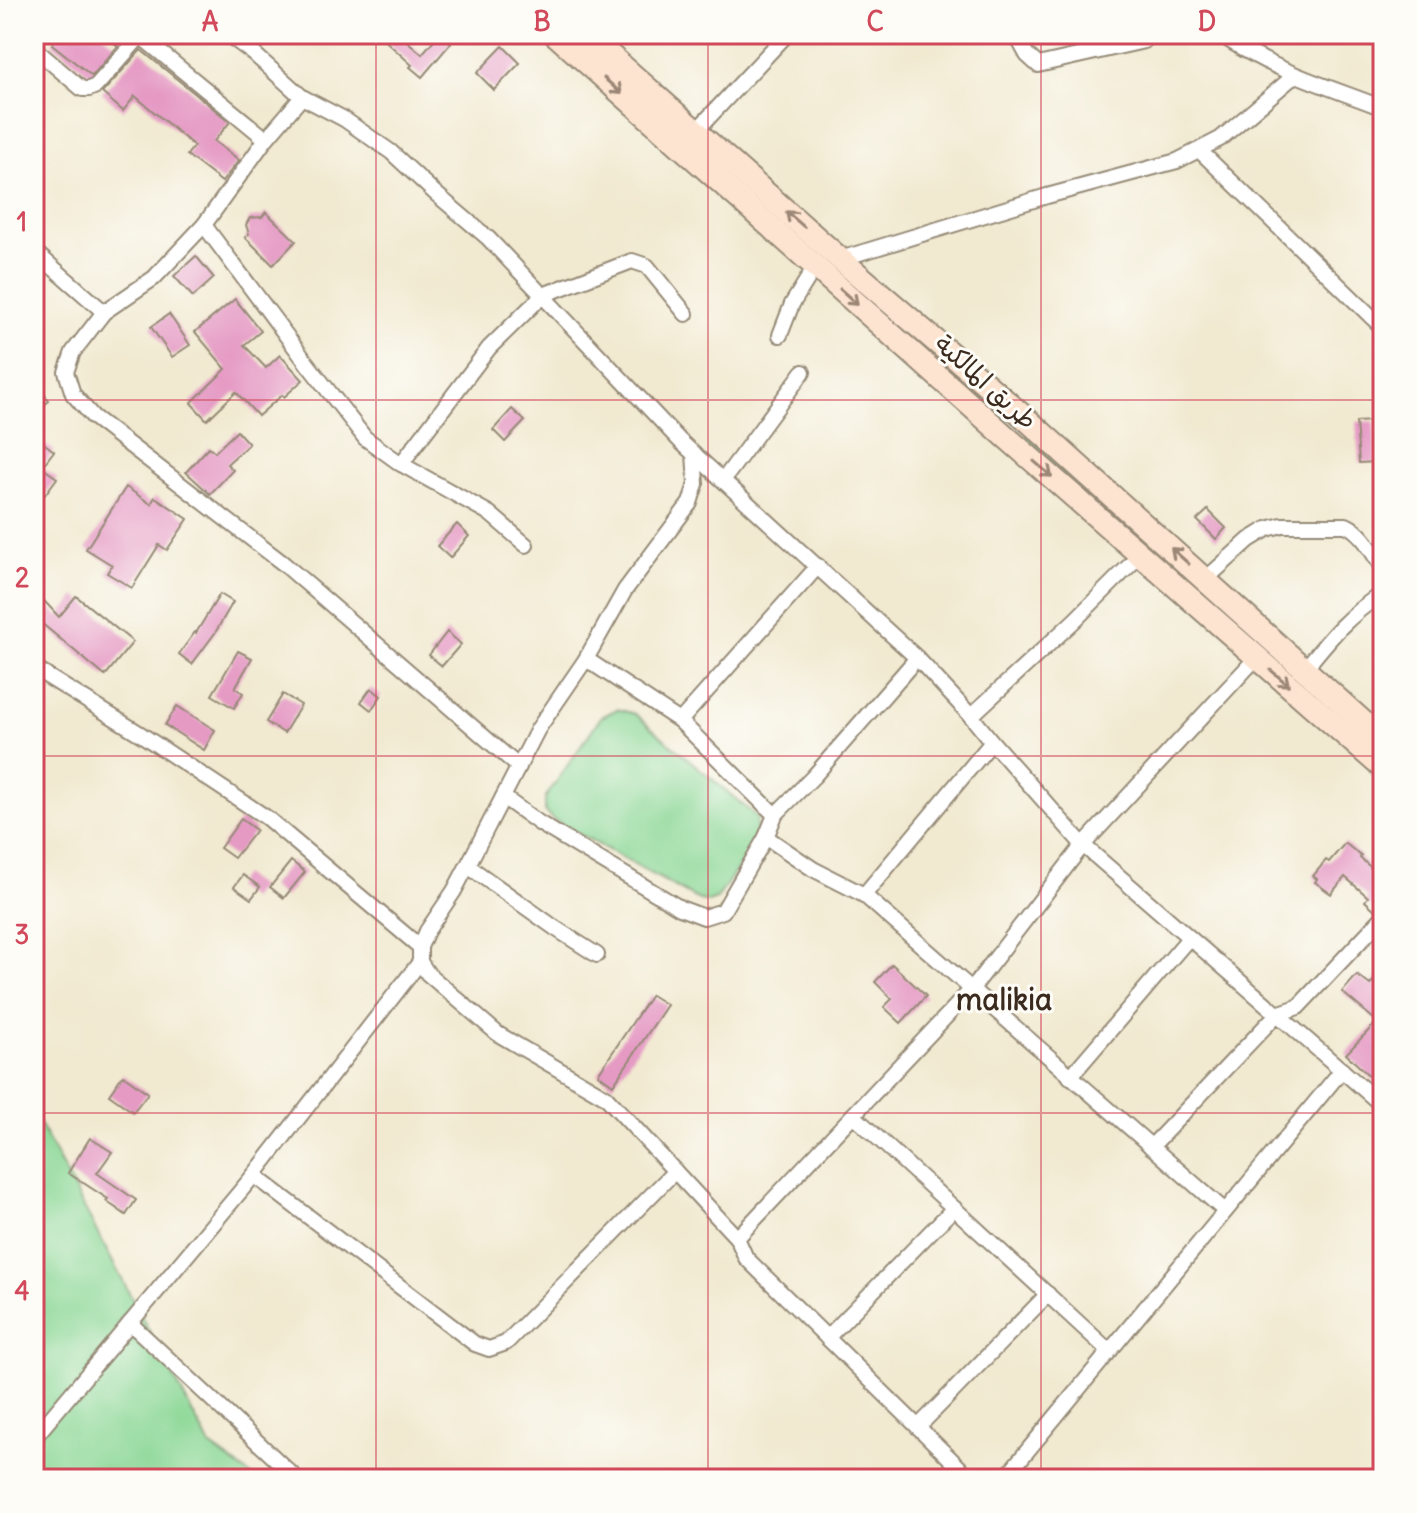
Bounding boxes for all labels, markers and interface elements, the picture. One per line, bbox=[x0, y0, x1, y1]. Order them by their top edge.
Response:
text: A bbox=[202, 5, 219, 38]
text: B bbox=[533, 5, 551, 38]
text: C bbox=[866, 5, 884, 38]
text: D bbox=[1198, 5, 1216, 38]
one-way arrow bbox=[603, 77, 623, 95]
text: 1 bbox=[17, 205, 27, 238]
one-way arrow bbox=[785, 210, 805, 228]
one-way arrow bbox=[838, 287, 858, 305]
street label: طريق المالكية bbox=[928, 327, 1044, 436]
one-way arrow bbox=[1033, 460, 1053, 478]
one-way arrow bbox=[1170, 547, 1190, 565]
text: 2 bbox=[15, 561, 29, 594]
one-way arrow bbox=[1270, 669, 1290, 687]
text: 3 bbox=[15, 918, 29, 951]
district label: malikia bbox=[956, 980, 1052, 1018]
text: 4 bbox=[14, 1274, 30, 1307]

